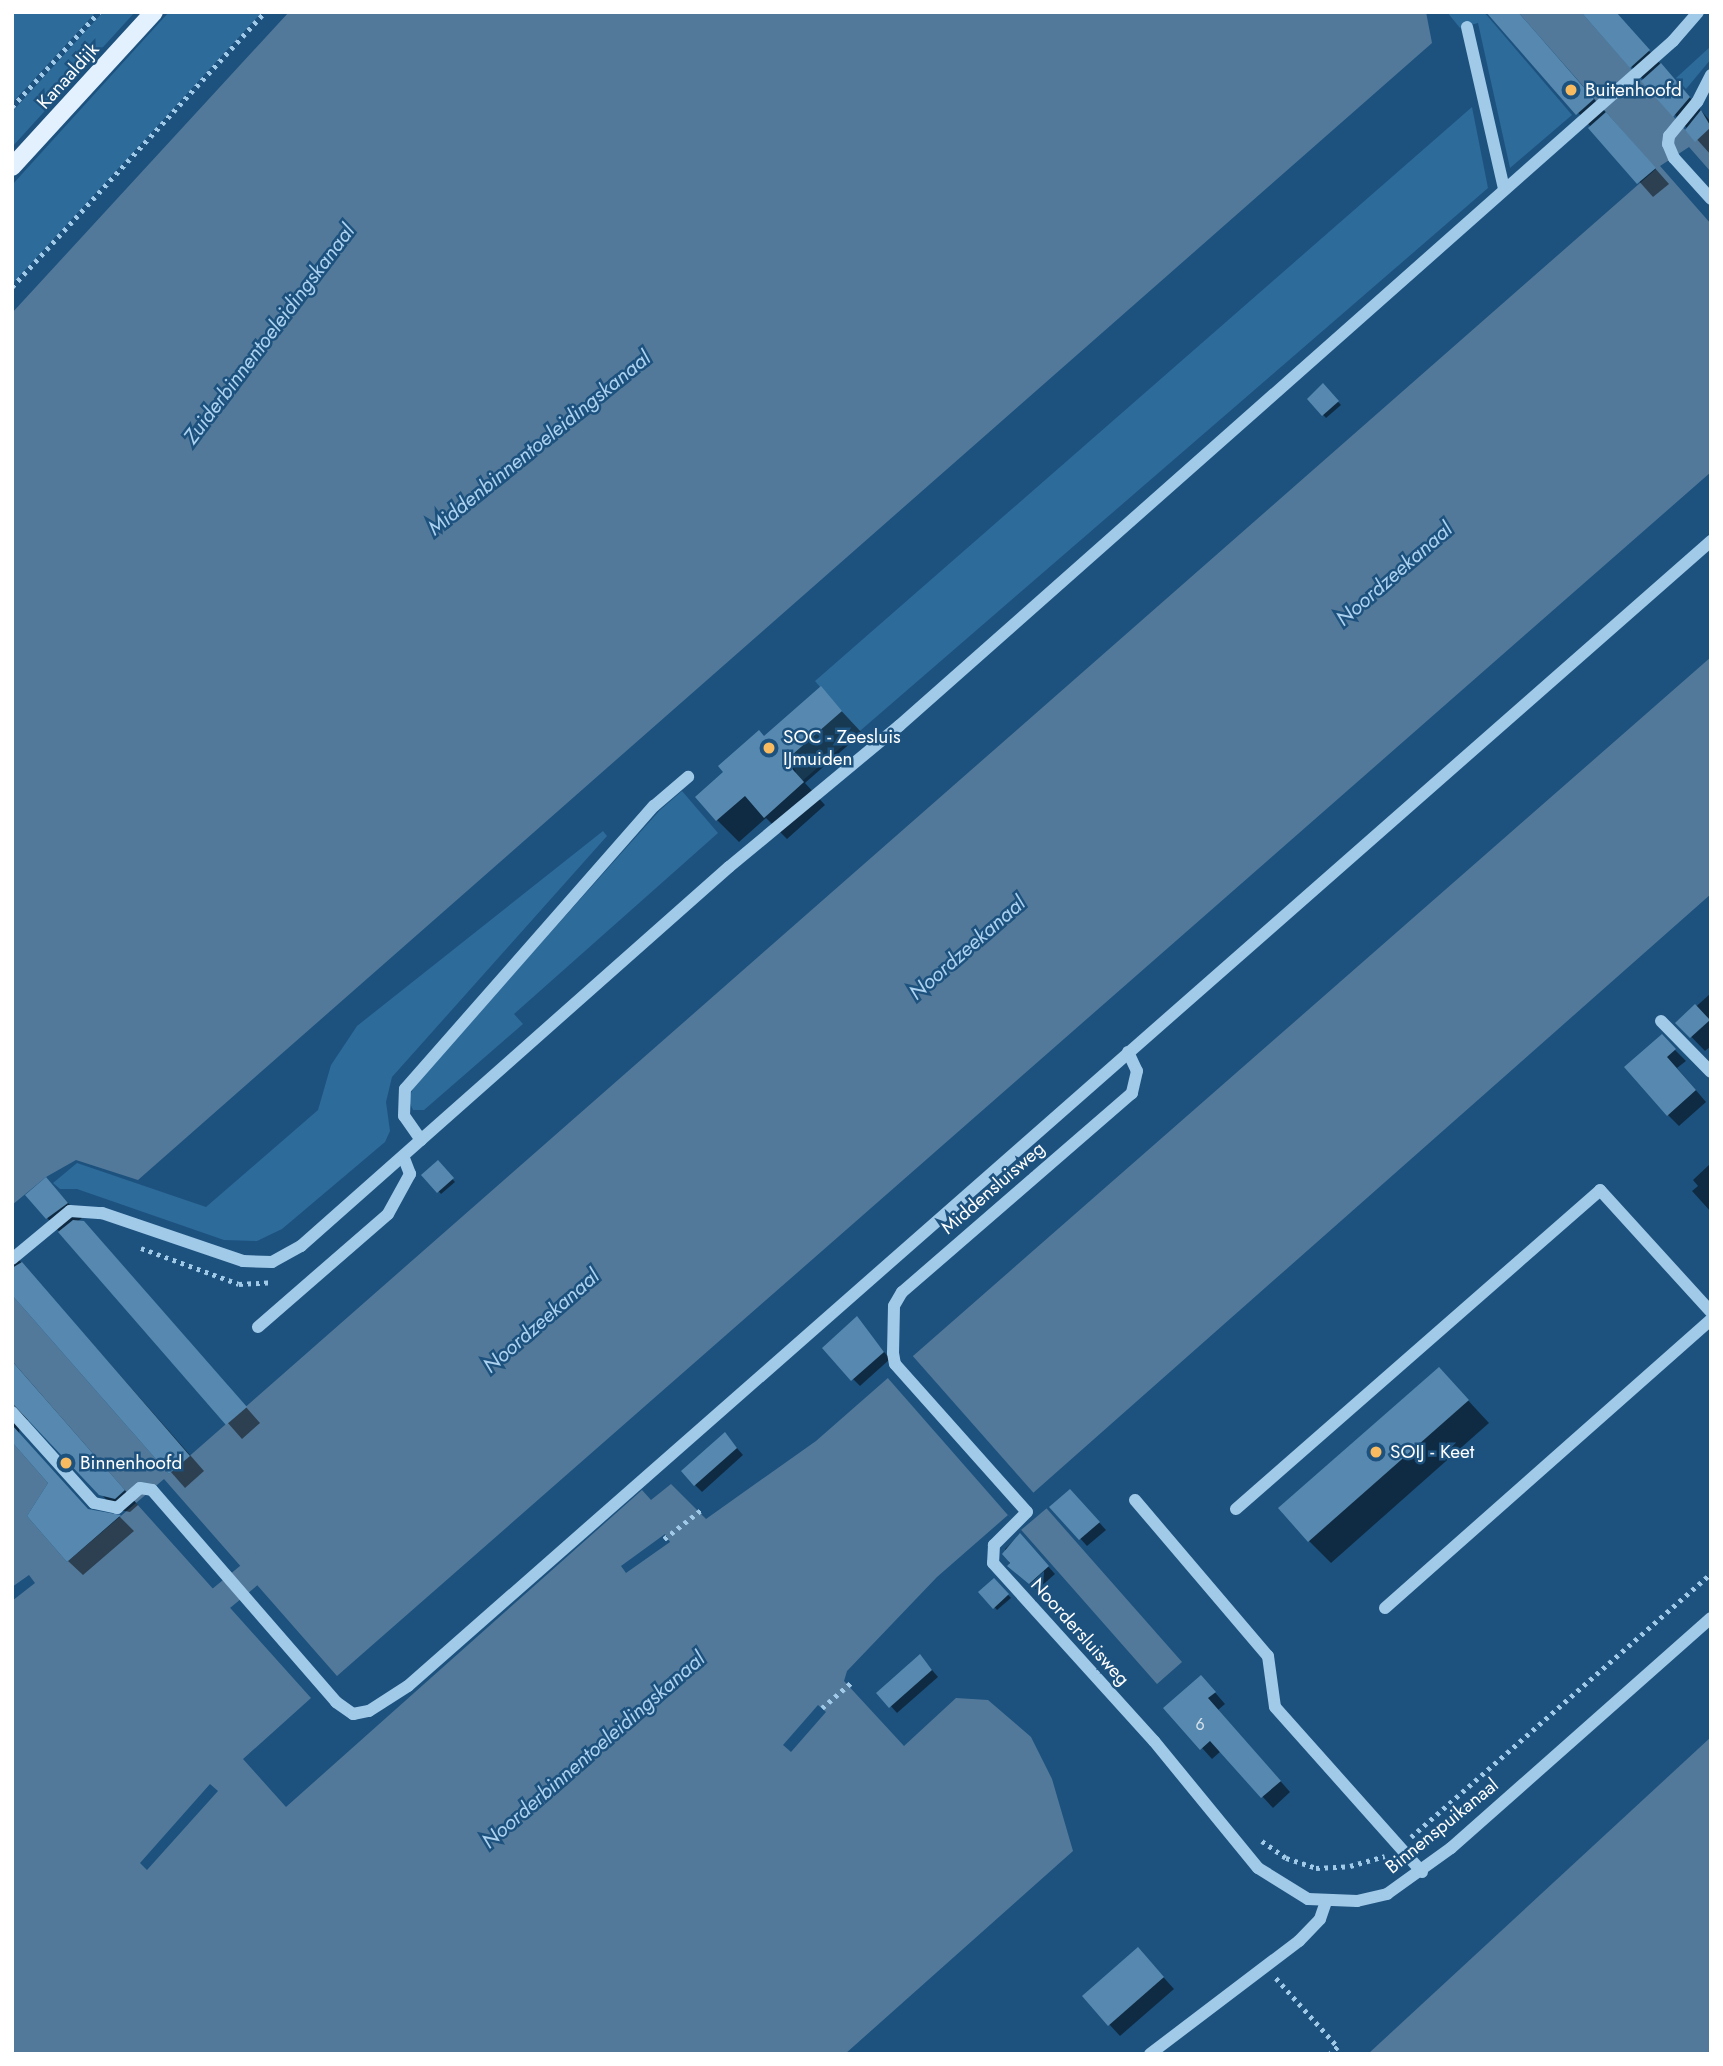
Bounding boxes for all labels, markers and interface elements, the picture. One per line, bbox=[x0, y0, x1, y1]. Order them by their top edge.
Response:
street label: Kanaaldijk bbox=[32, 38, 104, 114]
place label: Buitenhoofd bbox=[1585, 79, 1682, 101]
marker: Buitenhoofd bbox=[1563, 82, 1579, 98]
water label: Zuiderbinnentoeleidingskanaal bbox=[178, 219, 360, 449]
water label: Middenbinnentoeleidingskanaal bbox=[423, 345, 655, 541]
water label: Noordzeekanaal bbox=[1331, 517, 1457, 631]
place label: SOC - Zeesluis IJmuiden bbox=[783, 726, 901, 770]
marker: SOC - Zeesluis IJmuiden bbox=[761, 740, 777, 756]
water label: Noordzeekanaal bbox=[904, 891, 1030, 1005]
street label: Middensluisweg bbox=[937, 1137, 1049, 1239]
water label: Noordzeekanaal bbox=[478, 1264, 604, 1378]
place label: SOIJ - Keet bbox=[1390, 1441, 1474, 1463]
marker: SOIJ - Keet bbox=[1368, 1444, 1384, 1460]
place label: Binnenhoofd bbox=[80, 1452, 182, 1474]
marker: Binnenhoofd bbox=[58, 1455, 74, 1471]
street label: Noordersluisweg bbox=[1026, 1574, 1134, 1690]
water label: Noorderbinnentoeleidingskanaal bbox=[476, 1646, 710, 1854]
house number: 6 bbox=[1195, 1715, 1205, 1735]
street label: Binnenspuikanaal bbox=[1381, 1773, 1503, 1879]

